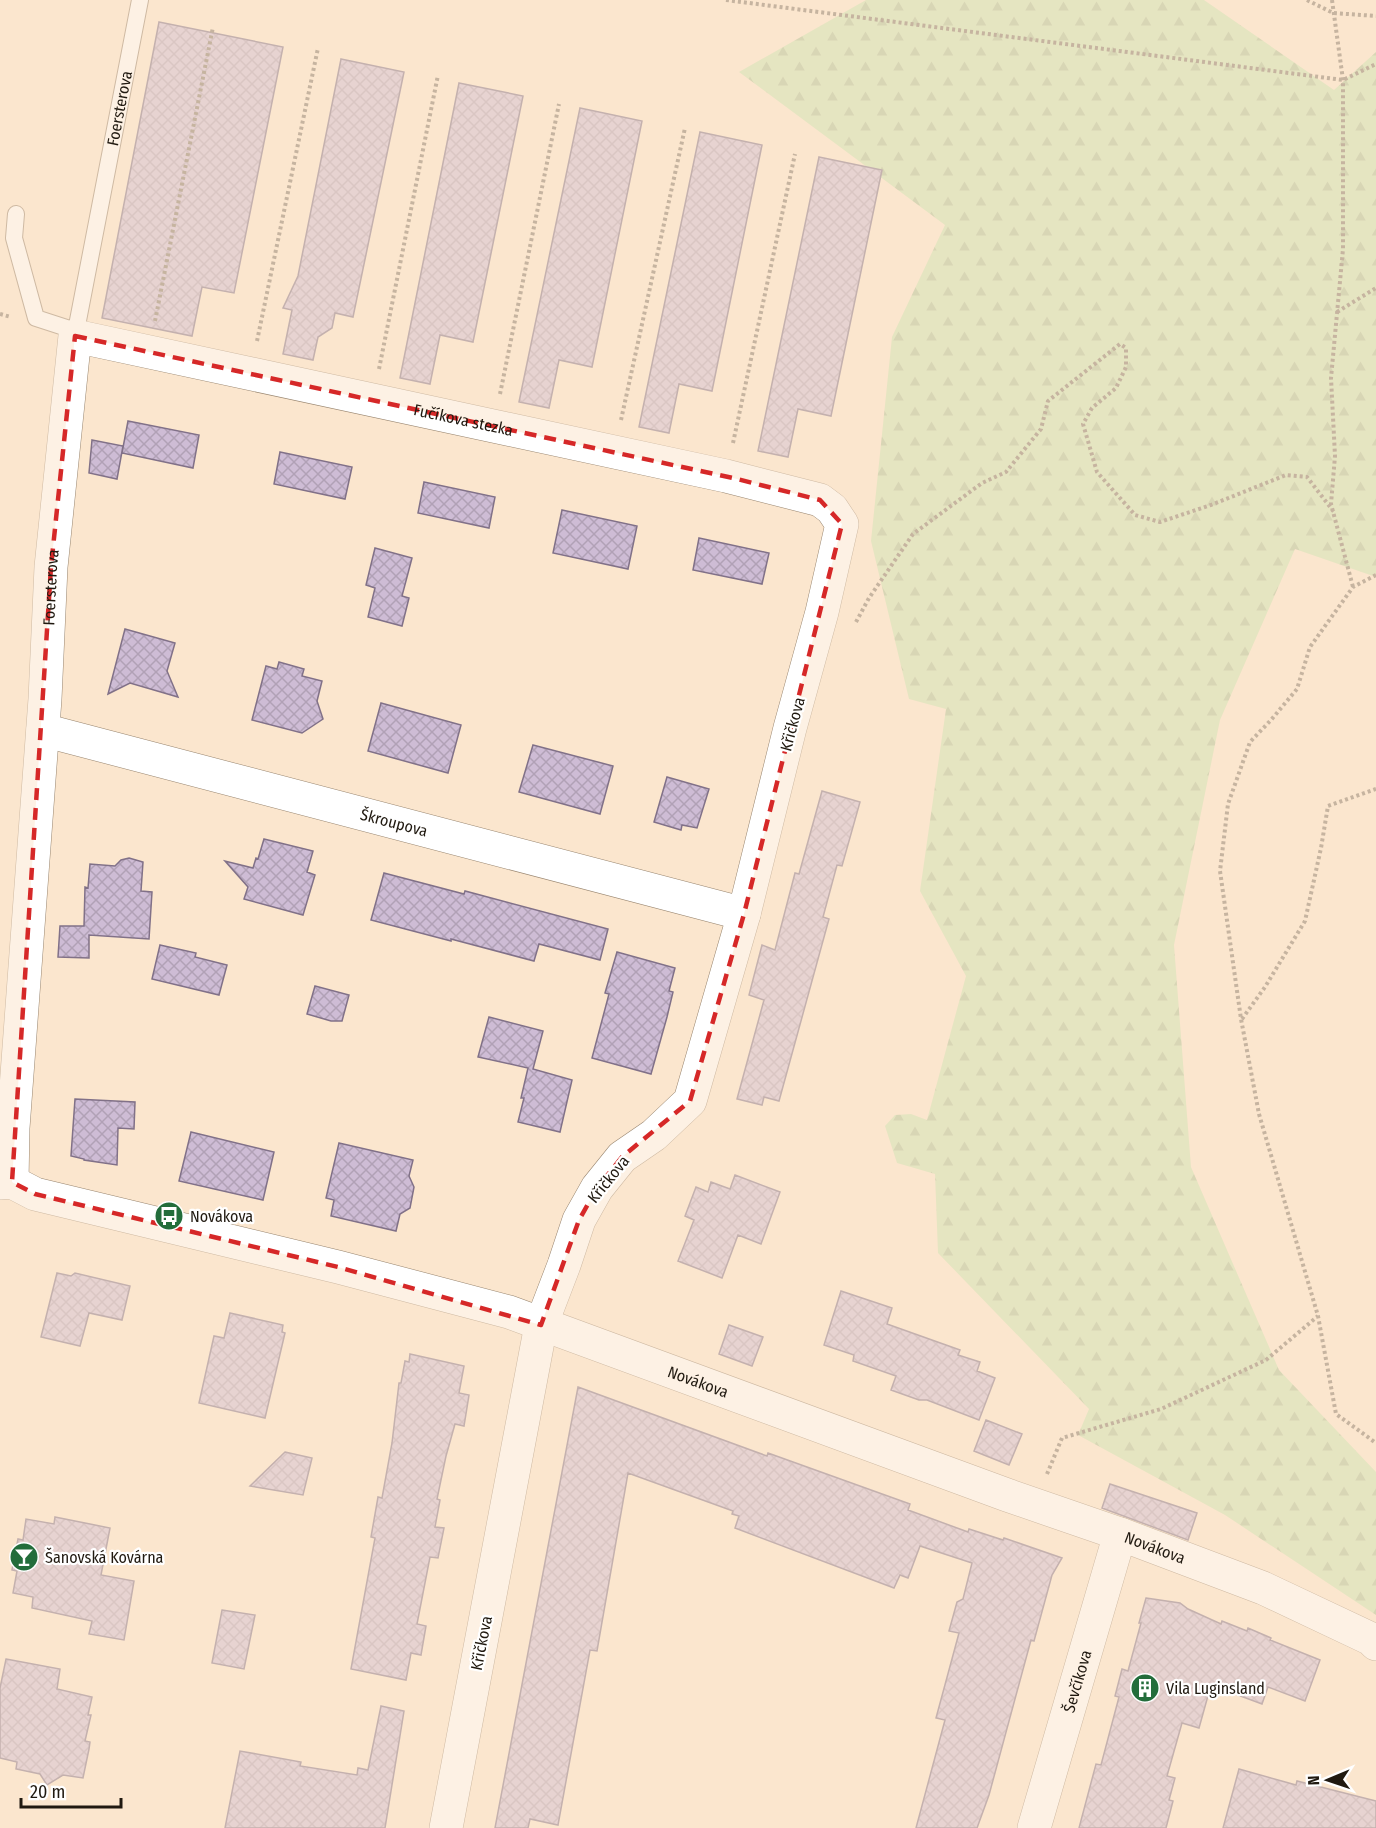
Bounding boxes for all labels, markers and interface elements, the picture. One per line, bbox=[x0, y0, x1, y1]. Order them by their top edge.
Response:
street label: Foersterova bbox=[103, 69, 136, 148]
street label: Fučíkova stezka bbox=[412, 400, 515, 440]
street label: Foersterova bbox=[39, 548, 63, 626]
street label: Křičkova bbox=[776, 695, 809, 753]
street label: Škroupova bbox=[358, 804, 430, 841]
street label: Křičkova bbox=[584, 1152, 633, 1207]
bus stop icon: Novákova bbox=[153, 1200, 185, 1232]
place label: Novákova bbox=[190, 1207, 253, 1226]
street label: Novákova bbox=[665, 1362, 731, 1402]
street label: Novákova bbox=[1122, 1528, 1188, 1568]
bar icon: Šanovská Kovárna bbox=[8, 1541, 40, 1573]
place label: Šanovská Kovárna bbox=[45, 1547, 164, 1567]
street label: Křičkova bbox=[467, 1614, 496, 1672]
street label: Ševčíkova bbox=[1058, 1648, 1096, 1715]
building icon: Vila Luginsland bbox=[1129, 1672, 1161, 1704]
place label: Vila Luginsland bbox=[1166, 1679, 1265, 1698]
north arrow bbox=[1298, 1750, 1358, 1810]
scale bar bbox=[21, 1771, 122, 1809]
text: N bbox=[1304, 1775, 1323, 1786]
text: 20 m bbox=[30, 1781, 65, 1803]

